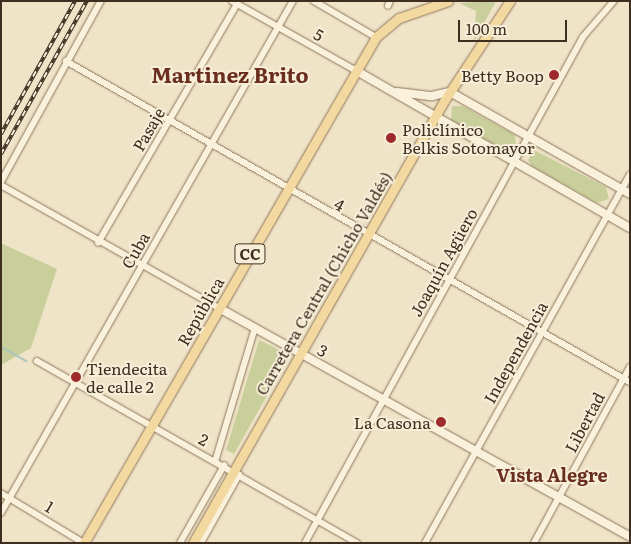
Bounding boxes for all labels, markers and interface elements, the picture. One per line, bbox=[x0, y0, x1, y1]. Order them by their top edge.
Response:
scale bar bbox=[461, 10, 570, 42]
text: 100 m bbox=[466, 17, 507, 40]
street label: 5 bbox=[311, 24, 327, 44]
district label: Martinez Brito bbox=[151, 61, 309, 87]
place label: Betty Boop bbox=[461, 65, 544, 85]
marker: Betty Boop bbox=[548, 69, 560, 81]
street label: Pasaje bbox=[128, 104, 168, 154]
place label: Policlínico Belkis Sotomayor bbox=[402, 119, 535, 157]
marker: Policlínico Belkis Sotomayor bbox=[384, 131, 398, 145]
street label: Carretera Central (Chicho Valdés) bbox=[251, 168, 395, 398]
street label: 4 bbox=[331, 193, 349, 215]
street label: Joaquín Agüero bbox=[405, 205, 481, 319]
street label: Cuba bbox=[117, 228, 153, 272]
road number: CC bbox=[234, 242, 266, 266]
street label: República bbox=[173, 273, 227, 349]
street label: Independencia bbox=[479, 298, 551, 406]
street label: 3 bbox=[315, 340, 331, 360]
place label: Tiendecita de calle 2 bbox=[86, 358, 167, 396]
marker: Tiendecita de calle 2 bbox=[70, 371, 82, 383]
street label: Libertad bbox=[560, 389, 608, 455]
place label: La Casona bbox=[354, 412, 431, 432]
marker: La Casona bbox=[435, 416, 447, 428]
street label: 2 bbox=[196, 429, 212, 449]
district label: Vista Alegre bbox=[496, 464, 608, 486]
street label: 1 bbox=[42, 496, 58, 516]

